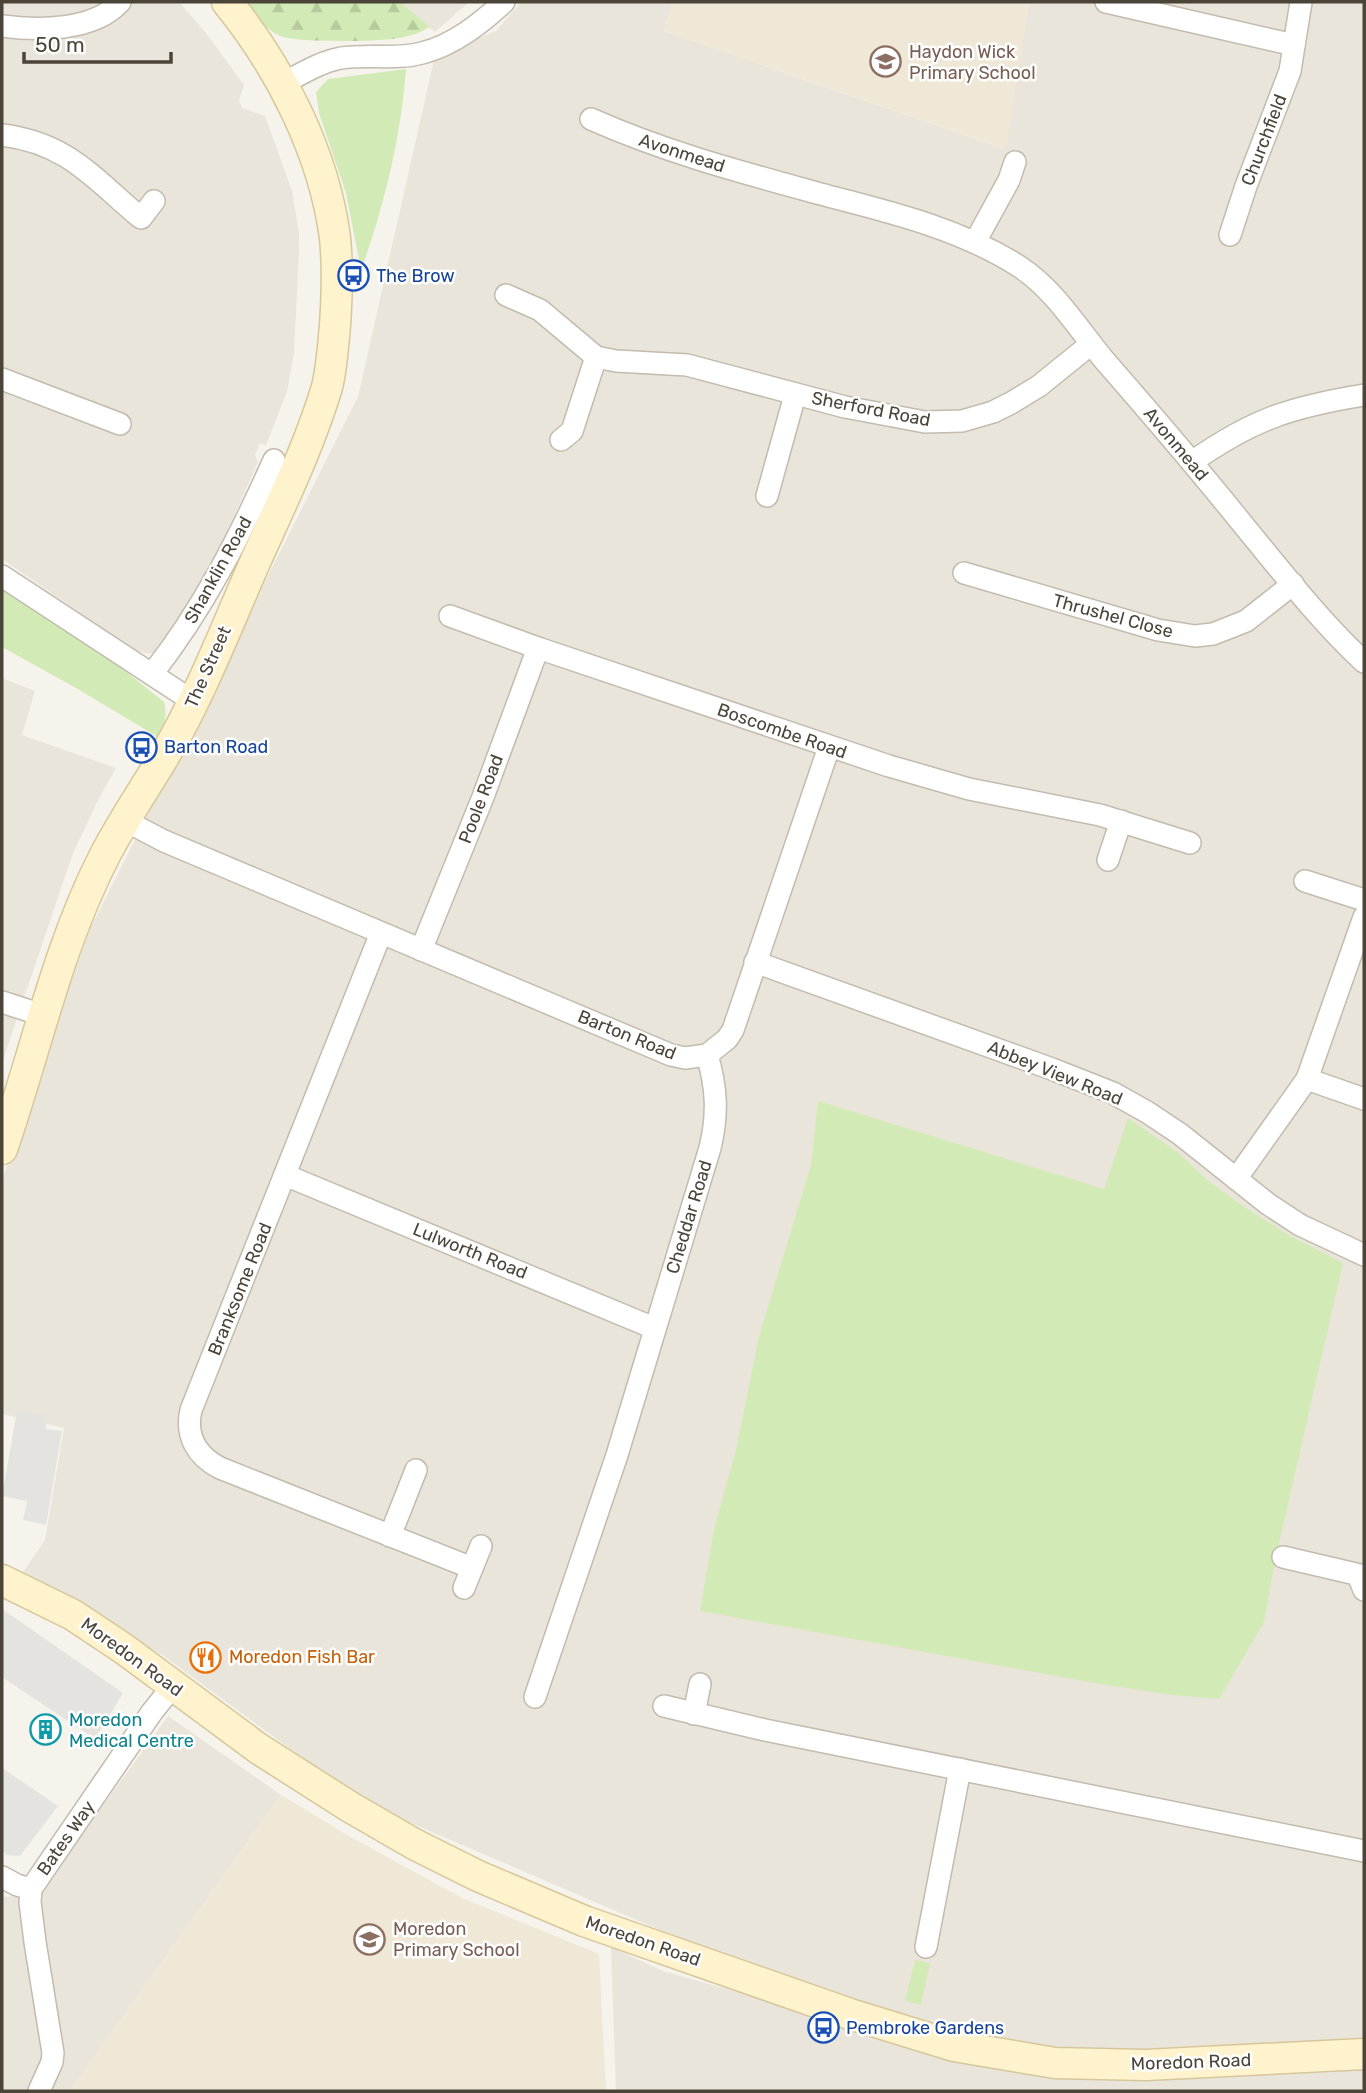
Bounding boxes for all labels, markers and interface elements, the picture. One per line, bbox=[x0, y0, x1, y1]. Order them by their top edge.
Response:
scale bar bbox=[24, 21, 172, 65]
text: 50 m bbox=[35, 32, 85, 57]
place label: Haydon Wick Primary School bbox=[909, 41, 1036, 84]
school or university icon: Haydon Wick Primary School bbox=[869, 45, 903, 79]
street label: Churchfield bbox=[1236, 91, 1292, 189]
street label: Avonmead bbox=[636, 129, 728, 177]
bus stop icon: The Brow bbox=[336, 259, 370, 293]
place label: The Brow bbox=[376, 265, 455, 287]
street label: Sherford Road bbox=[810, 387, 932, 431]
street label: Avonmead bbox=[1139, 403, 1213, 485]
street label: Shanklin Road bbox=[180, 513, 256, 627]
street label: Thrushel Close bbox=[1050, 589, 1176, 643]
street label: The Street bbox=[180, 623, 236, 711]
street label: Boscombe Road bbox=[714, 699, 850, 763]
bus stop icon: Barton Road bbox=[124, 730, 158, 764]
place label: Barton Road bbox=[164, 736, 268, 758]
street label: Poole Road bbox=[454, 751, 508, 847]
street label: Barton Road bbox=[575, 1005, 679, 1065]
street label: Abbey View Road bbox=[984, 1036, 1126, 1110]
street label: Cheddar Road bbox=[661, 1157, 717, 1277]
street label: Lulworth Road bbox=[410, 1218, 530, 1284]
street label: Branksome Road bbox=[203, 1219, 277, 1359]
street label: Moredon Road bbox=[77, 1613, 187, 1701]
restaurant icon: Moredon Fish Bar bbox=[189, 1640, 223, 1674]
place label: Moredon Fish Bar bbox=[229, 1646, 375, 1668]
place label: Moredon Medical Centre bbox=[69, 1709, 194, 1752]
building icon: Moredon Medical Centre bbox=[29, 1713, 63, 1747]
street label: Bates Way bbox=[32, 1796, 100, 1880]
street label: Moredon Road bbox=[583, 1911, 703, 1971]
place label: Moredon Primary School bbox=[393, 1918, 520, 1961]
school or university icon: Moredon Primary School bbox=[353, 1922, 387, 1956]
bus stop icon: Pembroke Gardens bbox=[806, 2011, 840, 2045]
place label: Pembroke Gardens bbox=[846, 2017, 1004, 2039]
street label: Moredon Road bbox=[1130, 2049, 1252, 2075]

